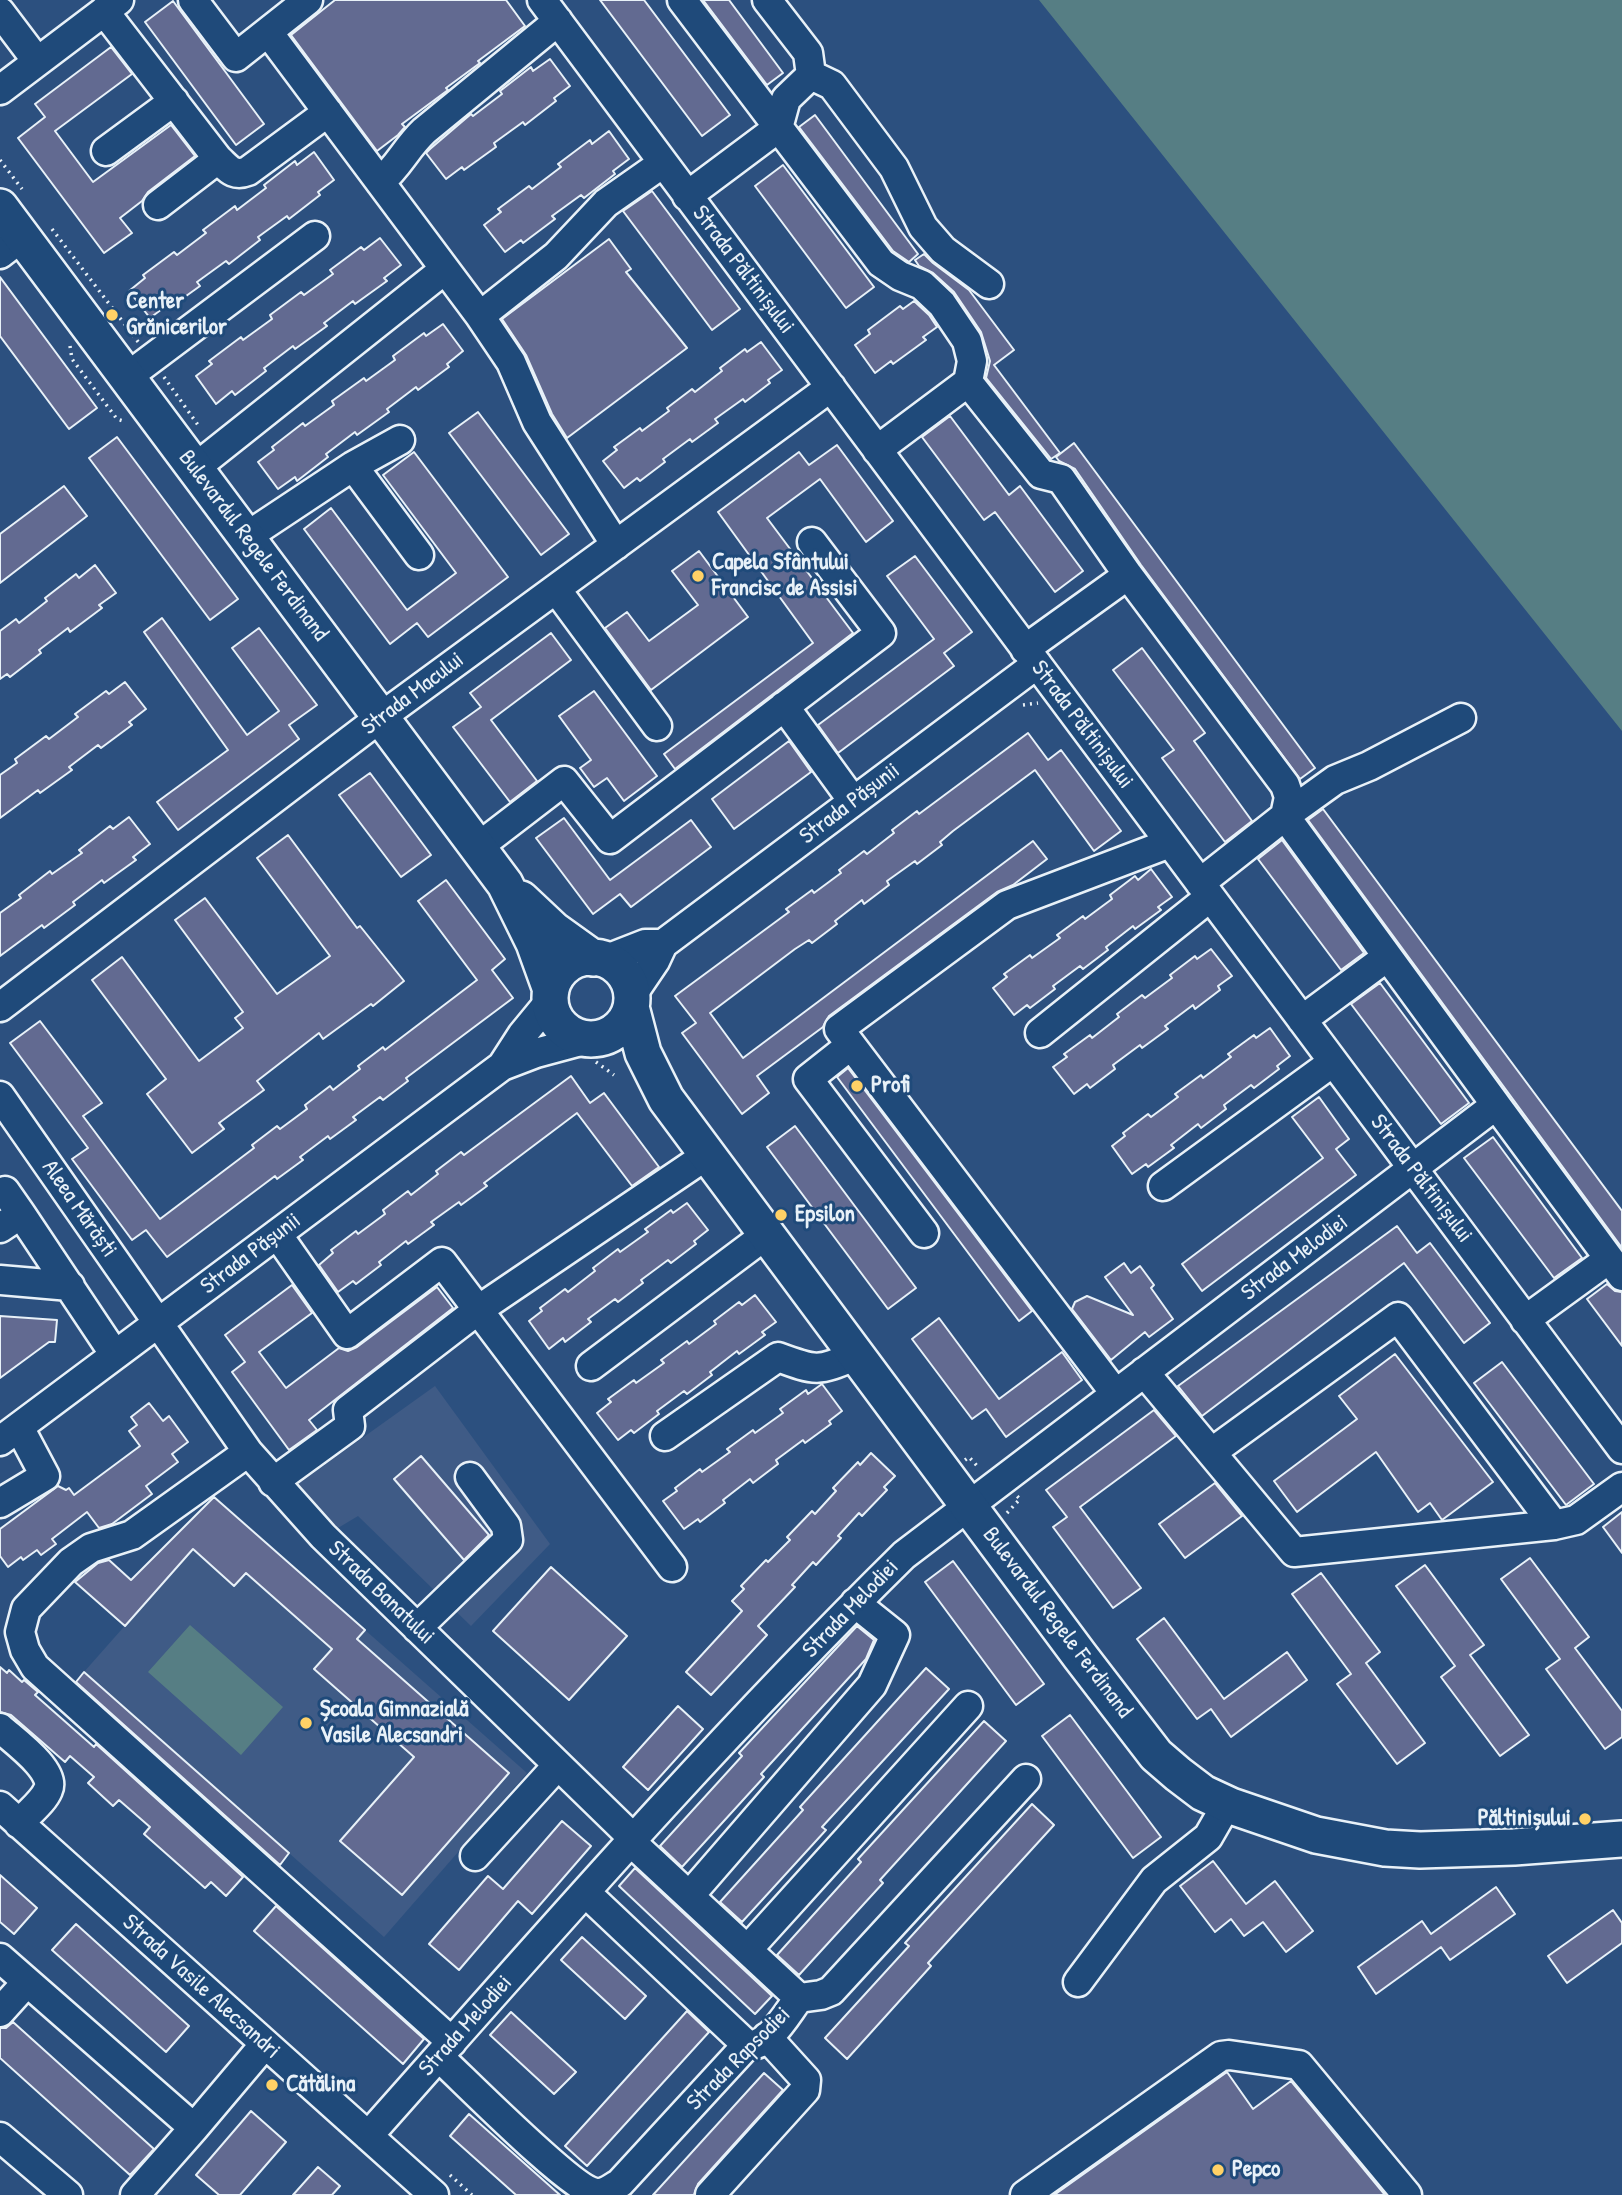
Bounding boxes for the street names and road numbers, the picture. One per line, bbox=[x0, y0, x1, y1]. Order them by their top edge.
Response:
street label: Strada Păltinișului bbox=[686, 201, 800, 339]
street label: Bulevardul Regele Ferdinand bbox=[172, 445, 334, 647]
street label: Strada Macului bbox=[356, 647, 470, 741]
street label: Strada Păltinișului bbox=[1025, 656, 1139, 794]
street label: Strada Pășunii bbox=[794, 757, 906, 851]
street label: Strada Păltinișului bbox=[1364, 1110, 1478, 1248]
street label: Aleea Mărăști bbox=[35, 1155, 123, 1263]
street label: Strada Pășunii bbox=[195, 1207, 307, 1301]
street label: Strada Melodiei bbox=[1236, 1209, 1354, 1307]
street label: Bulevardul Regele Ferdinand bbox=[976, 1522, 1138, 1724]
street label: Strada Banatului bbox=[322, 1535, 440, 1651]
street label: Strada Melodiei bbox=[797, 1554, 905, 1664]
street label: Strada Vasile Alecsandri bbox=[116, 1909, 286, 2065]
street label: Strada Melodiei bbox=[413, 1970, 519, 2082]
street label: Strada Rapsodiei bbox=[681, 2001, 797, 2117]

